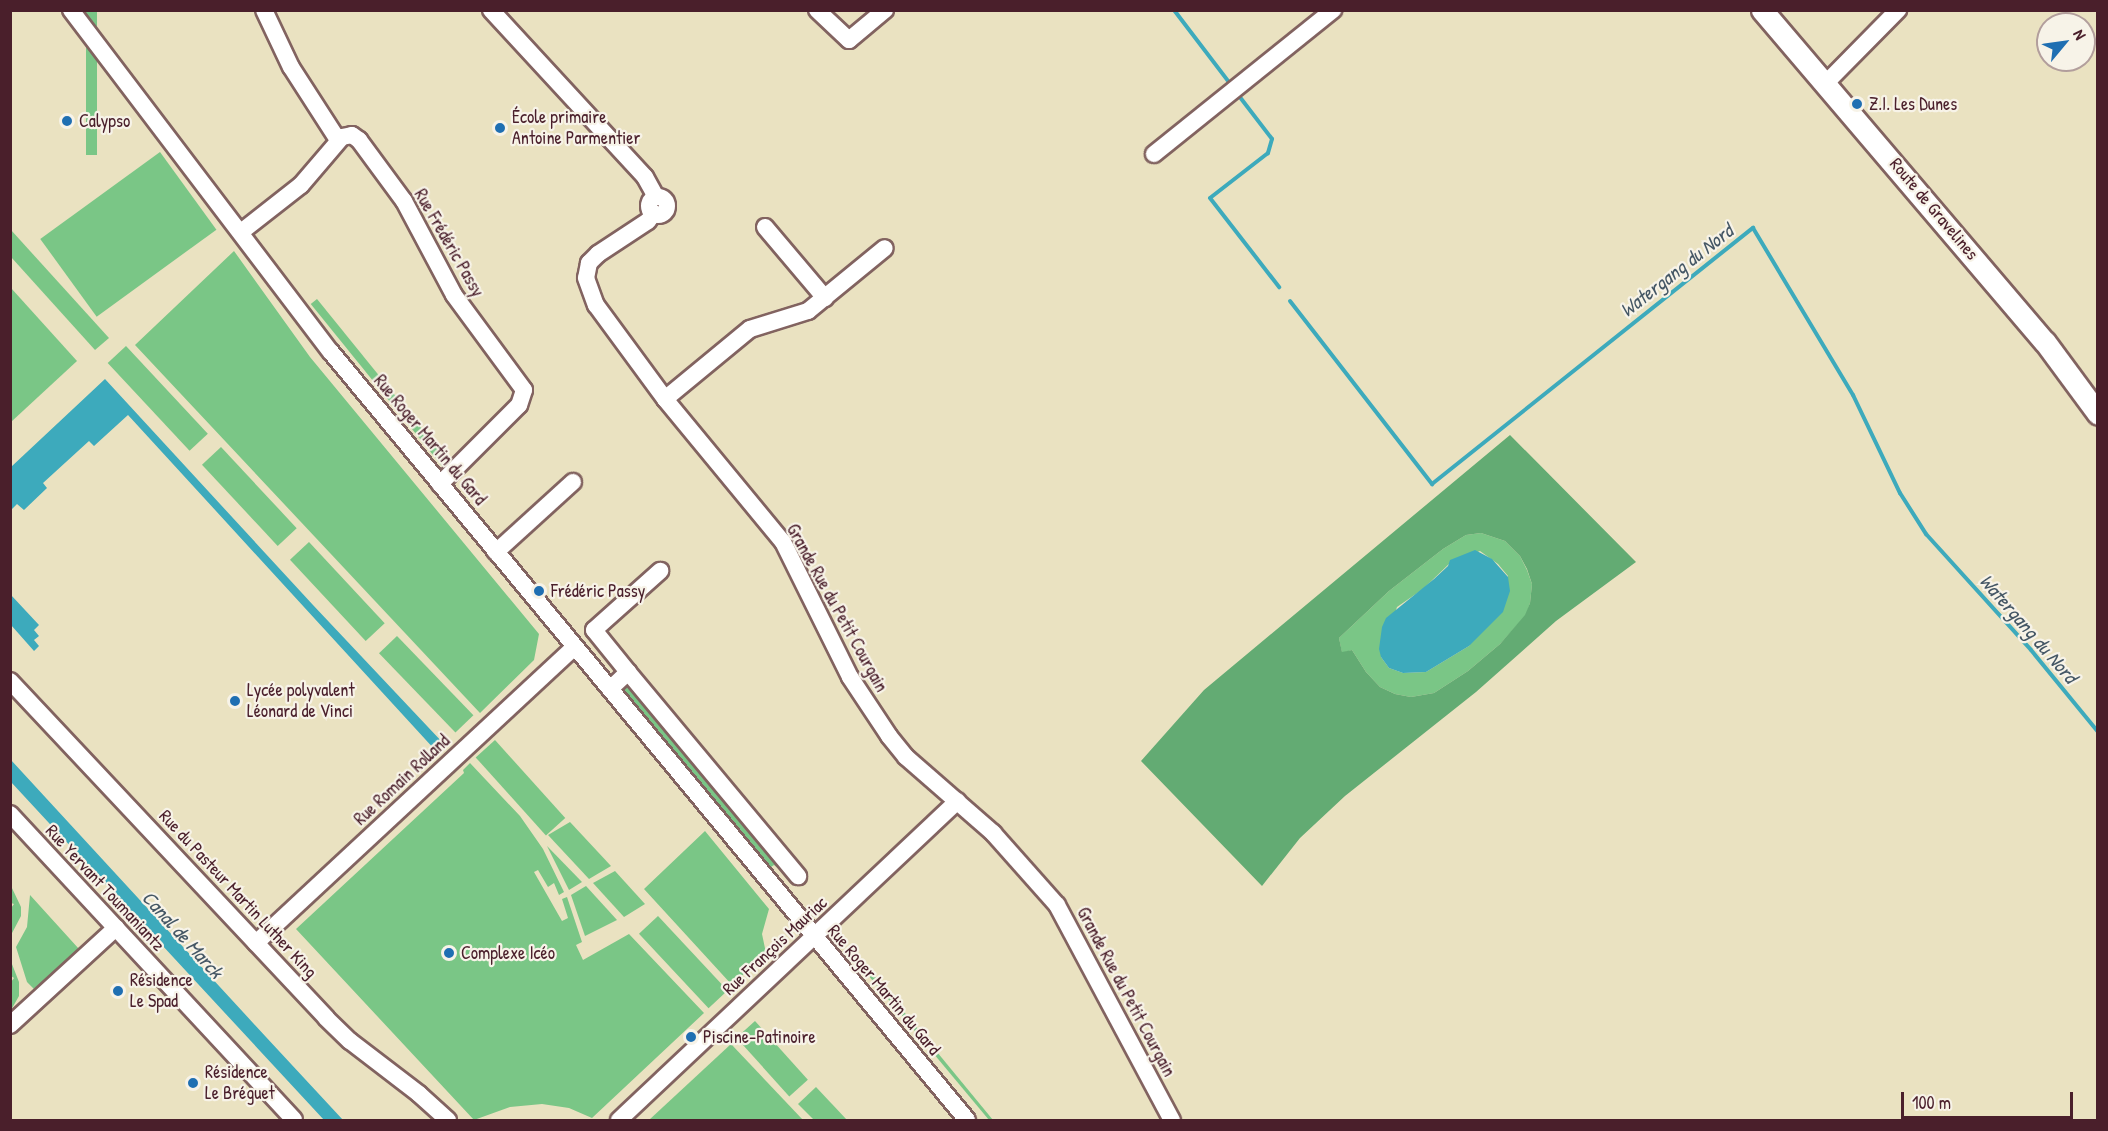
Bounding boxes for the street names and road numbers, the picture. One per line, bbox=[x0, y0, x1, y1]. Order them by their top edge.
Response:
street label: Route de Gravelines bbox=[1885, 154, 1983, 264]
street label: Rue Frédéric Passy bbox=[409, 185, 489, 301]
street label: Rue Roger Martin du Gard bbox=[369, 370, 491, 510]
street label: Grande Rue du Petit Courgain bbox=[782, 520, 892, 696]
street label: Rue Romain Rolland bbox=[350, 730, 454, 830]
street label: Rue du Pasteur Martin Luther King bbox=[154, 805, 322, 983]
street label: Rue Yervant Toumaniantz bbox=[41, 820, 169, 956]
street label: Rue François Mauriac bbox=[718, 892, 832, 1000]
street label: Grande Rue du Petit Courgain bbox=[1072, 903, 1180, 1081]
street label: Rue Roger Martin du Gard bbox=[823, 920, 945, 1060]

